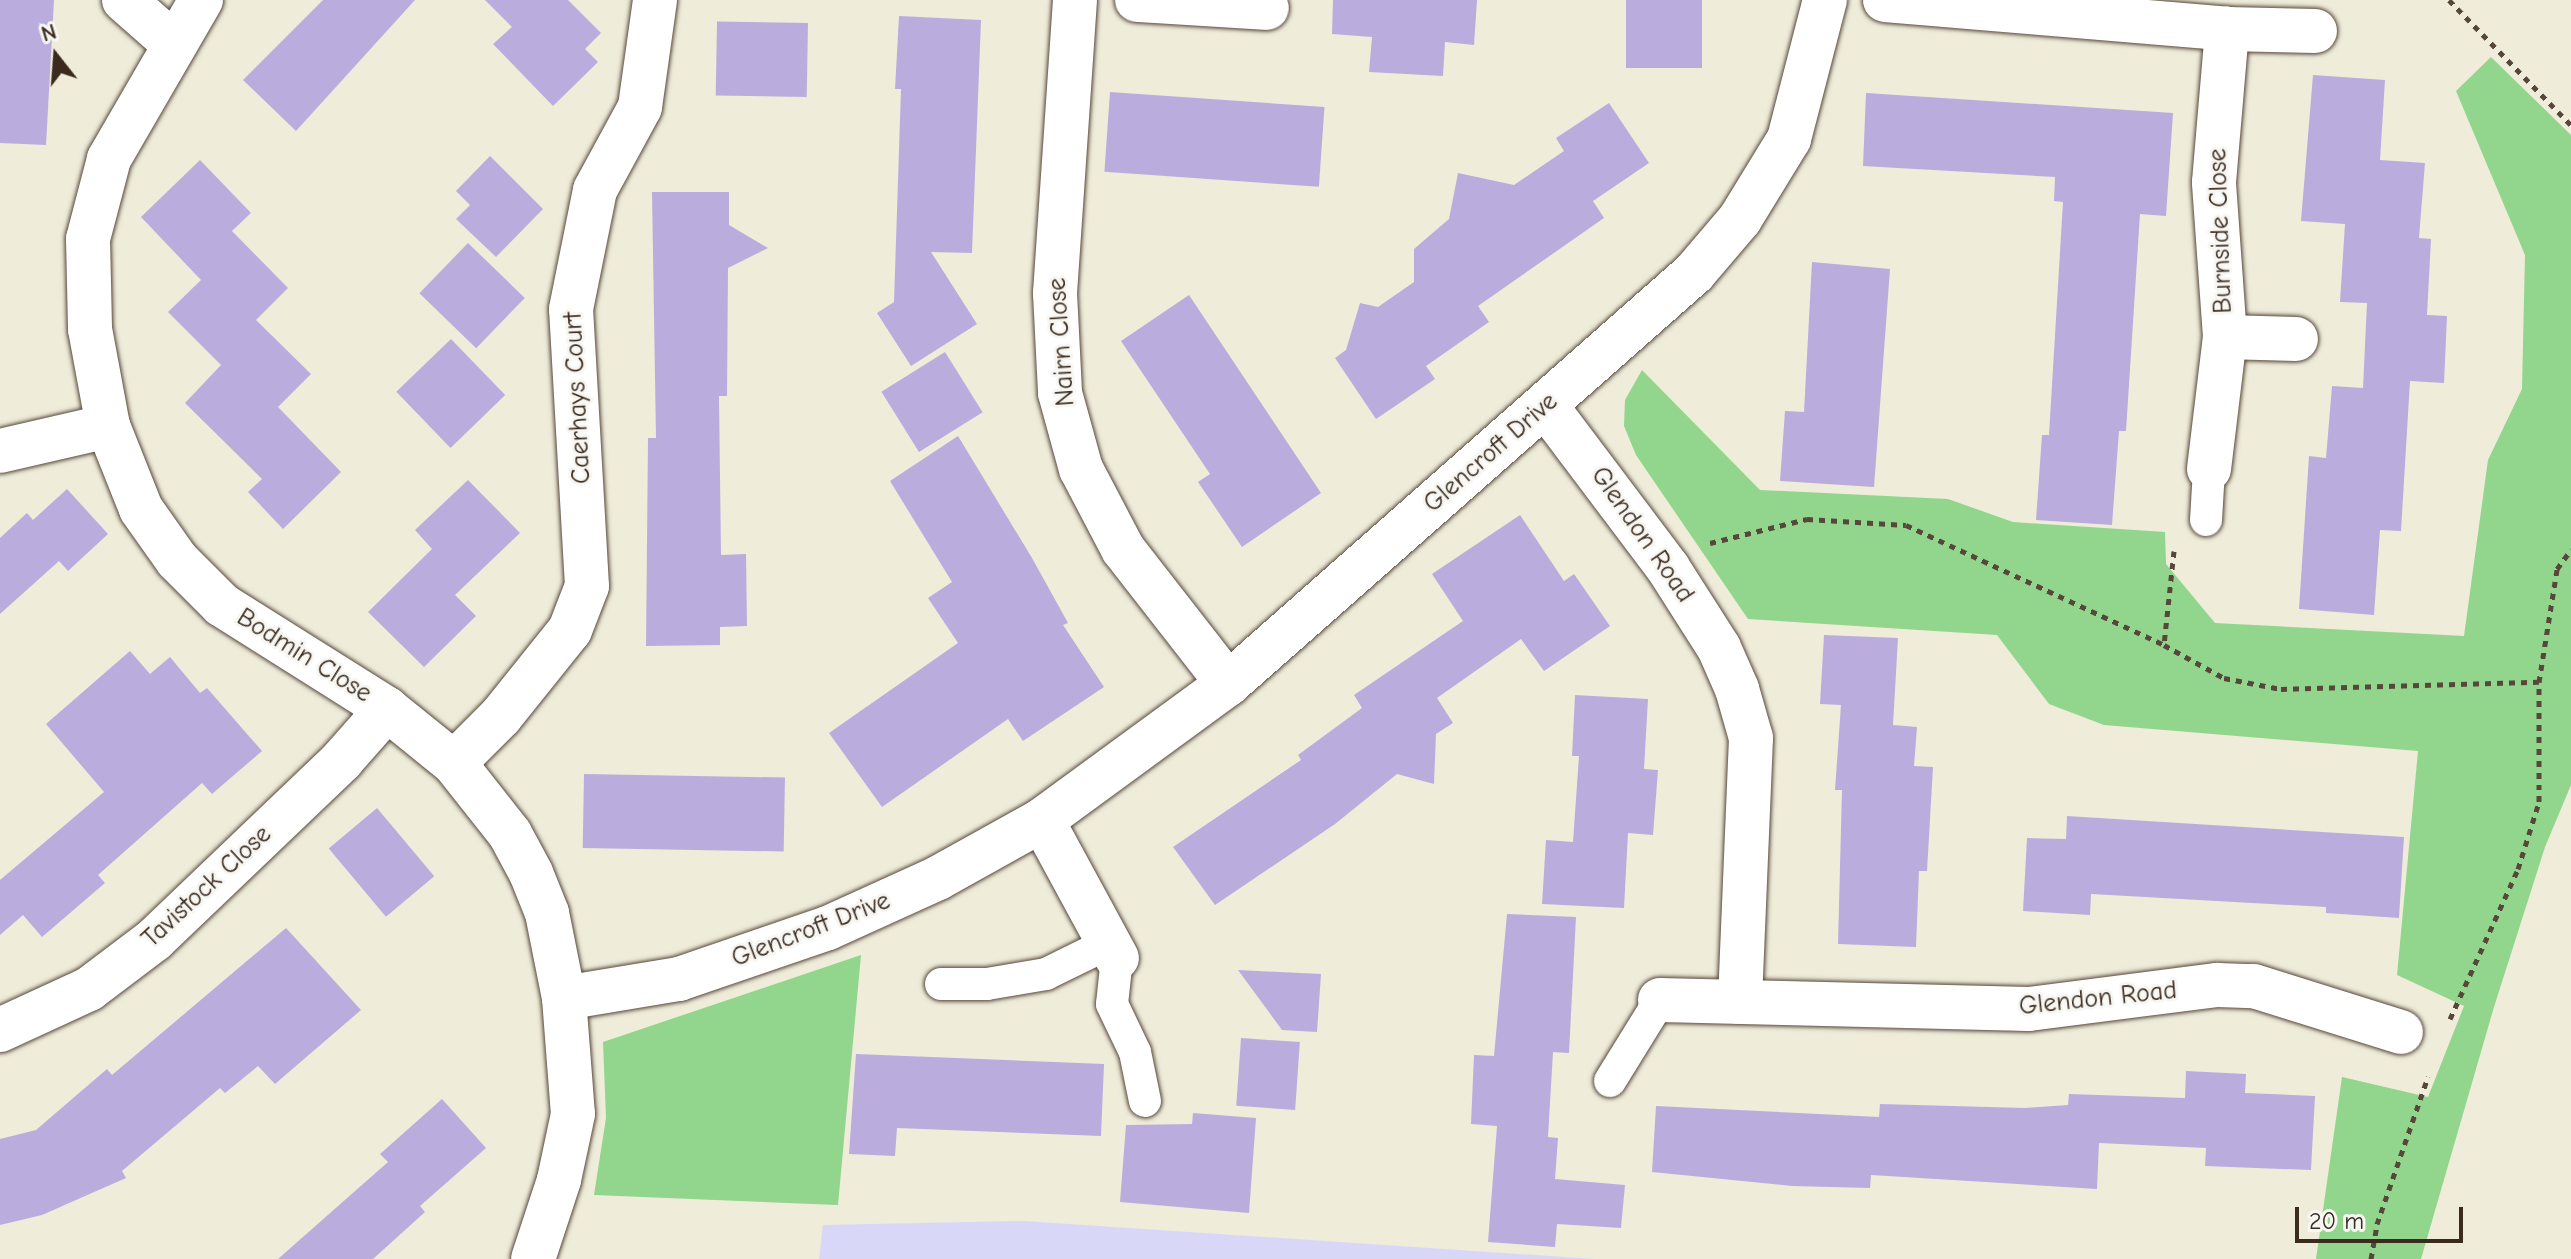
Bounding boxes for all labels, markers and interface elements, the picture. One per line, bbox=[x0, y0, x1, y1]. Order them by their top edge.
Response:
north arrow bbox=[16, 16, 96, 96]
text: N bbox=[38, 19, 60, 48]
street label: Burnside Close bbox=[2203, 148, 2239, 314]
street label: Nairn Close bbox=[1042, 277, 1082, 407]
street label: Caerhays Court bbox=[558, 311, 598, 485]
street label: Glencroft Drive bbox=[1418, 386, 1564, 520]
street label: Glendon Road bbox=[1584, 461, 1700, 609]
street label: Bodmin Close bbox=[231, 602, 377, 710]
street label: Tavistock Close bbox=[136, 819, 278, 955]
street label: Glencroft Drive bbox=[727, 885, 895, 975]
street label: Glendon Road bbox=[2018, 975, 2178, 1023]
scale bar bbox=[2299, 1191, 2467, 1241]
text: 20 m bbox=[2309, 1207, 2364, 1235]

